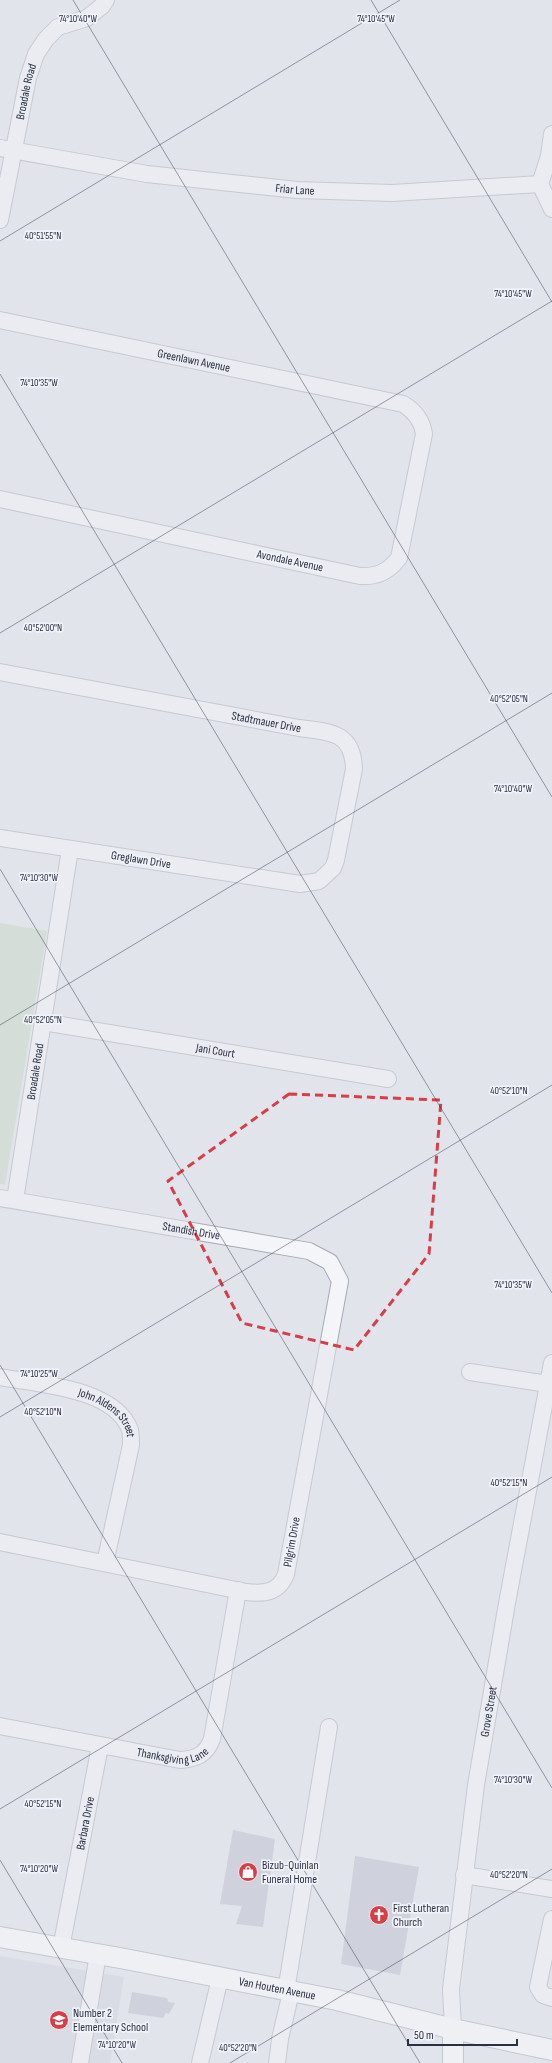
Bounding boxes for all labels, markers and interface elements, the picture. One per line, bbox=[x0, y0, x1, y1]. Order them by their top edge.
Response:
text: 74°10'40"W bbox=[59, 13, 97, 25]
text: 74°10'45"W bbox=[357, 13, 395, 25]
street label: Broadale Road bbox=[12, 62, 40, 121]
street label: Friar Lane bbox=[275, 180, 315, 198]
text: 40°51'55"N bbox=[25, 230, 61, 242]
text: 74°10'45"W bbox=[494, 288, 532, 300]
street label: Greenlawn Avenue bbox=[156, 346, 232, 375]
text: 74°10'35"W bbox=[20, 377, 58, 389]
street label: Avondale Avenue bbox=[254, 546, 325, 575]
text: 40°52'00"N bbox=[24, 622, 62, 634]
text: 40°52'05"N bbox=[490, 693, 528, 705]
street label: Stadtmauer Drive bbox=[230, 708, 303, 736]
text: 74°10'40"W bbox=[494, 783, 532, 795]
street label: Greglawn Drive bbox=[110, 848, 172, 872]
text: 74°10'30"W bbox=[20, 872, 58, 884]
text: 40°52'05"N bbox=[24, 1014, 62, 1026]
street label: Jani Court bbox=[194, 1040, 237, 1061]
street label: Broadale Road bbox=[23, 1042, 47, 1101]
text: 40°52'10"N bbox=[490, 1085, 528, 1097]
street label: Standish Drive bbox=[161, 1218, 221, 1243]
text: 74°10'35"W bbox=[494, 1279, 532, 1291]
text: 74°10'25"W bbox=[20, 1368, 58, 1380]
street label: John Aldens Street bbox=[76, 1384, 138, 1438]
text: 40°52'10"N bbox=[24, 1406, 62, 1418]
text: 40°52'15"N bbox=[491, 1477, 527, 1489]
street label: Pilgrim Drive bbox=[280, 1516, 304, 1568]
street label: Grove Street bbox=[477, 1685, 500, 1738]
street label: Thanksgiving Lane bbox=[136, 1744, 212, 1768]
text: 74°10'30"W bbox=[494, 1774, 532, 1786]
street label: Barbara Drive bbox=[73, 1795, 98, 1851]
text: 40°52'15"N bbox=[25, 1798, 61, 1810]
place label: Bizub-Quinlan Funeral Home bbox=[262, 1858, 319, 1887]
shop icon: Bizub-Quinlan Funeral Home bbox=[237, 1861, 259, 1883]
text: 74°10'20"W bbox=[20, 1863, 58, 1875]
text: 40°52'20"N bbox=[490, 1869, 528, 1881]
place label: First Lutheran Church bbox=[393, 1901, 449, 1930]
church icon: First Lutheran Church bbox=[368, 1904, 390, 1926]
street label: Van Houten Avenue bbox=[238, 1974, 317, 2003]
place label: Number 2 Elementary School bbox=[73, 2006, 148, 2035]
school or university icon: Number 2 Elementary School bbox=[48, 2009, 70, 2031]
scale bar bbox=[408, 2021, 517, 2047]
text: 50 m bbox=[414, 2028, 434, 2043]
text: 74°10'20"W bbox=[98, 2039, 136, 2051]
text: 40°52'20"N bbox=[219, 2042, 257, 2054]

